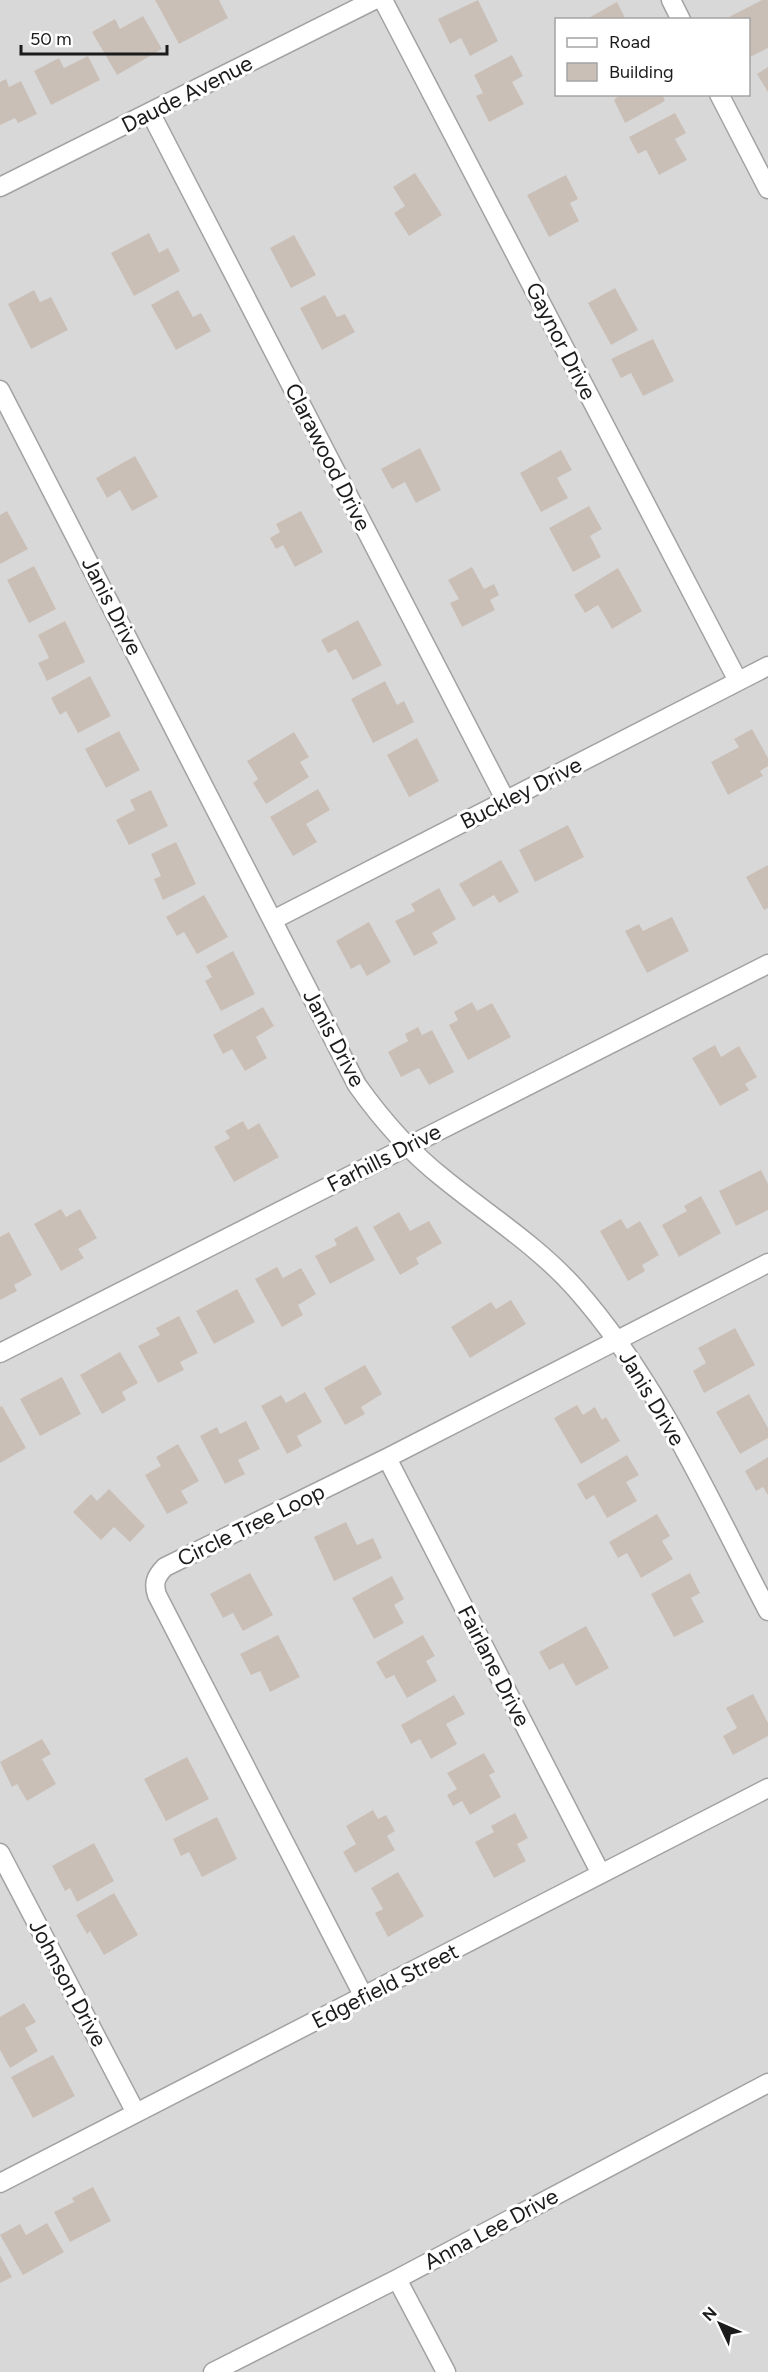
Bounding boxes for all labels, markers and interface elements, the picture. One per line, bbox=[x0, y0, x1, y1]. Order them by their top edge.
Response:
scale bar bbox=[21, 18, 166, 56]
legend bbox=[555, 18, 750, 96]
text: 50 m bbox=[30, 28, 72, 50]
text: Road bbox=[609, 31, 650, 53]
street label: Daude Avenue bbox=[117, 49, 257, 139]
text: Building bbox=[609, 61, 674, 83]
street label: Gaynor Drive bbox=[520, 278, 602, 404]
street label: Clarawood Drive bbox=[279, 379, 377, 535]
street label: Janis Drive bbox=[76, 552, 148, 660]
street label: Buckley Drive bbox=[456, 751, 586, 835]
street label: Janis Drive bbox=[297, 985, 371, 1091]
street label: Farhills Drive bbox=[323, 1118, 445, 1198]
street label: Janis Drive bbox=[613, 1345, 691, 1451]
street label: Circle Tree Loop bbox=[173, 1478, 329, 1572]
street label: Fairlane Drive bbox=[452, 1601, 536, 1731]
street label: Johnson Drive bbox=[23, 1915, 113, 2051]
street label: Edgefield Street bbox=[307, 1937, 463, 2035]
street label: Anna Lee Drive bbox=[419, 2182, 563, 2276]
north arrow bbox=[690, 2294, 750, 2354]
text: N bbox=[698, 2303, 721, 2325]

